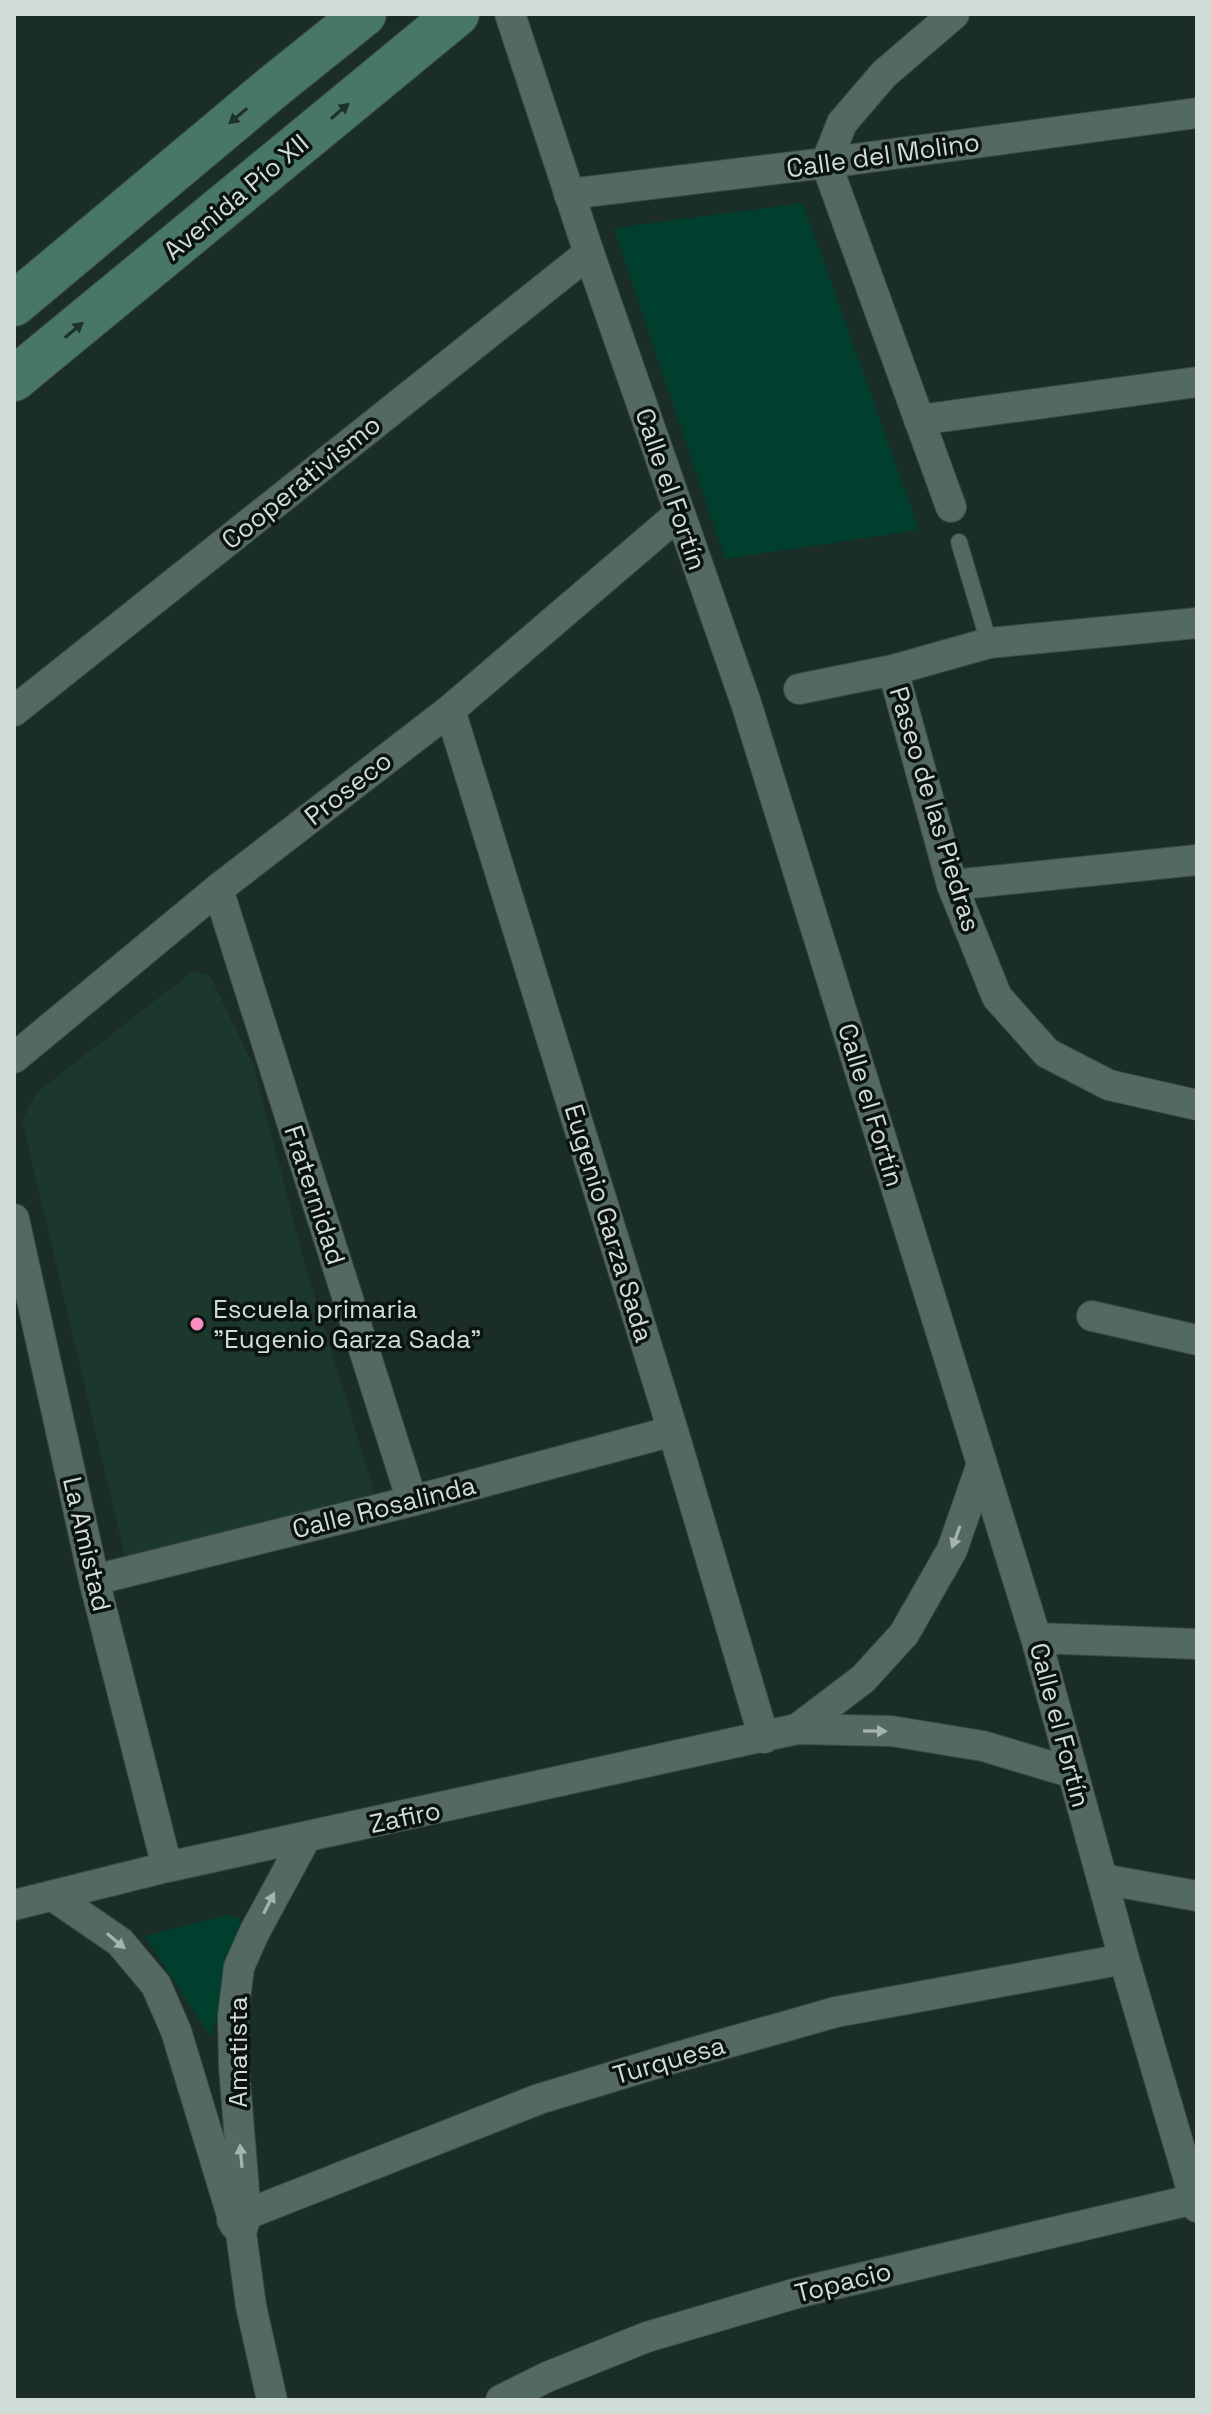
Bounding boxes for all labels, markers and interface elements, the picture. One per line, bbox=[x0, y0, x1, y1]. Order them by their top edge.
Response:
one-way arrow bbox=[329, 103, 349, 120]
one-way arrow bbox=[229, 107, 249, 124]
street label: Calle del Molino bbox=[784, 125, 982, 185]
street label: Avenida Pío XII bbox=[156, 126, 316, 268]
one-way arrow bbox=[64, 322, 84, 339]
street label: Calle el Fortín bbox=[627, 404, 715, 574]
street label: Cooperativismo bbox=[214, 407, 388, 557]
street label: Paseo de las Piedras bbox=[882, 682, 988, 936]
street label: Proseco bbox=[297, 743, 399, 833]
street label: Calle el Fortín bbox=[830, 1019, 912, 1191]
street label: Eugenio Garza Sada bbox=[557, 1100, 661, 1346]
street label: Fraternidad bbox=[276, 1121, 354, 1269]
place label: Escuela primaria "Eugenio Garza Sada" bbox=[213, 1292, 481, 1356]
marker: Escuela primaria "Eugenio Garza Sada" bbox=[188, 1315, 206, 1333]
street label: Calle Rosalinda bbox=[289, 1468, 479, 1546]
street label: La Amistad bbox=[55, 1473, 119, 1615]
one-way arrow bbox=[949, 1526, 962, 1550]
street label: Calle el Fortín bbox=[1022, 1639, 1098, 1811]
one-way arrow bbox=[863, 1724, 888, 1737]
street label: Zafiro bbox=[366, 1793, 444, 1841]
one-way arrow bbox=[263, 1892, 276, 1915]
one-way arrow bbox=[106, 1932, 126, 1949]
street label: Amatista bbox=[221, 1996, 255, 2108]
street label: Turquesa bbox=[609, 2028, 729, 2092]
one-way arrow bbox=[234, 2143, 247, 2168]
street label: Topacio bbox=[791, 2254, 895, 2310]

